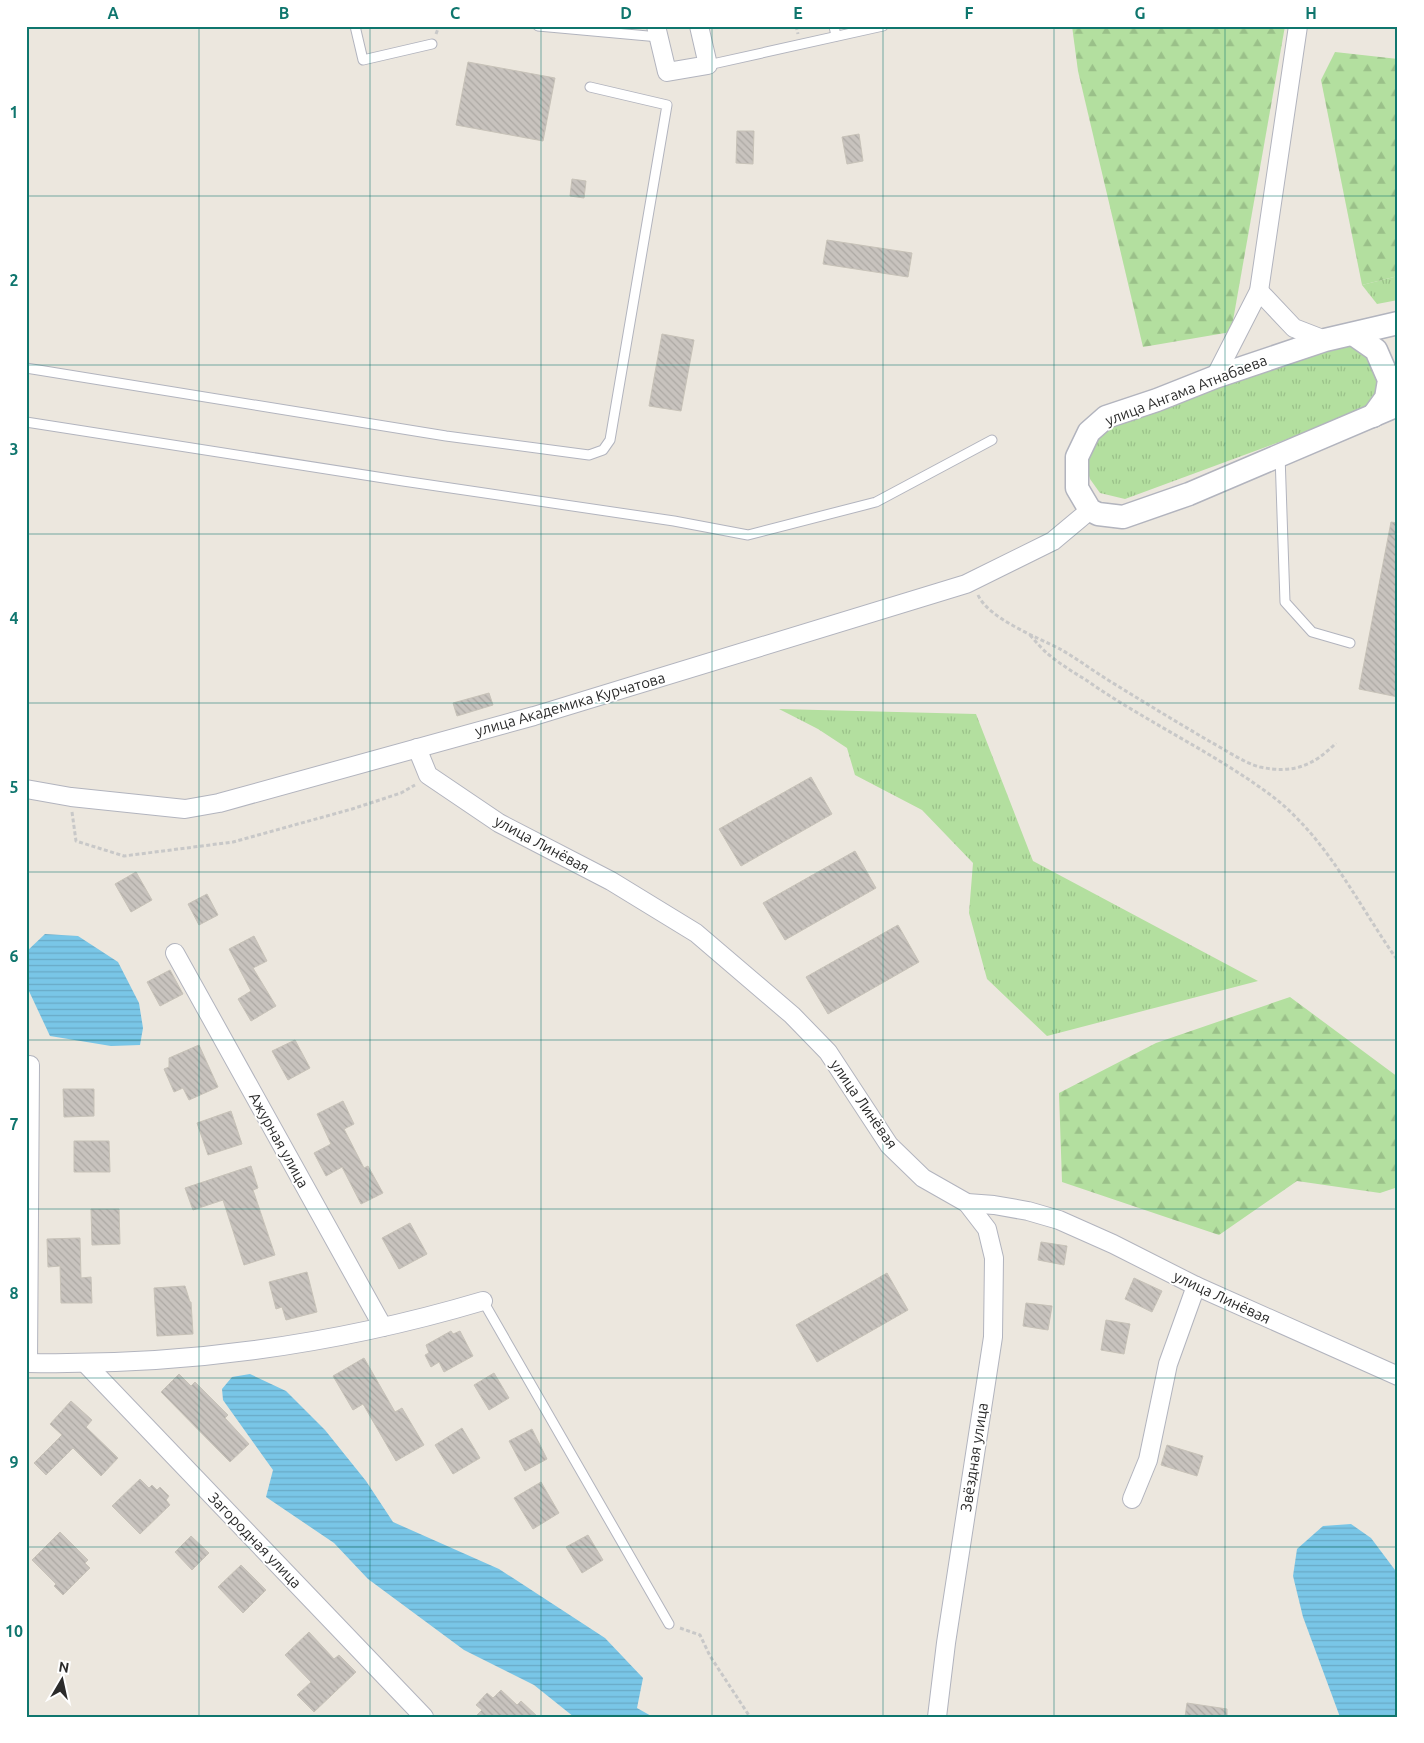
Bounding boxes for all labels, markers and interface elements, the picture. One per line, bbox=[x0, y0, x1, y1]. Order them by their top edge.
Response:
text: A bbox=[107, 4, 119, 22]
text: B bbox=[279, 4, 289, 22]
text: C bbox=[450, 4, 460, 22]
text: D bbox=[620, 4, 632, 22]
text: E bbox=[793, 4, 803, 22]
text: F bbox=[965, 4, 974, 22]
text: G bbox=[1134, 4, 1146, 22]
text: H bbox=[1305, 4, 1317, 22]
text: 1 bbox=[9, 103, 19, 121]
text: 2 bbox=[9, 271, 19, 289]
street label: улица Ангама Атнабаева bbox=[1103, 351, 1269, 429]
text: 3 bbox=[9, 440, 19, 458]
text: 4 bbox=[9, 609, 19, 627]
street label: улица Академика Курчатова bbox=[473, 669, 667, 739]
text: 5 bbox=[9, 778, 19, 796]
street label: улица Линёвая bbox=[492, 812, 592, 876]
text: 6 bbox=[9, 947, 19, 965]
street label: улица Линёвая bbox=[827, 1056, 901, 1152]
street label: Ажурная улица bbox=[246, 1089, 312, 1191]
text: 7 bbox=[9, 1115, 19, 1133]
street label: улица Линёвая bbox=[1171, 1267, 1273, 1327]
text: 8 bbox=[9, 1284, 19, 1302]
street label: Звёздная улица bbox=[957, 1401, 991, 1513]
text: 9 bbox=[9, 1453, 19, 1471]
street label: Загородная улица bbox=[205, 1489, 305, 1591]
text: 10 bbox=[5, 1622, 23, 1640]
north arrow bbox=[38, 1656, 88, 1706]
text: N bbox=[58, 1658, 70, 1676]

